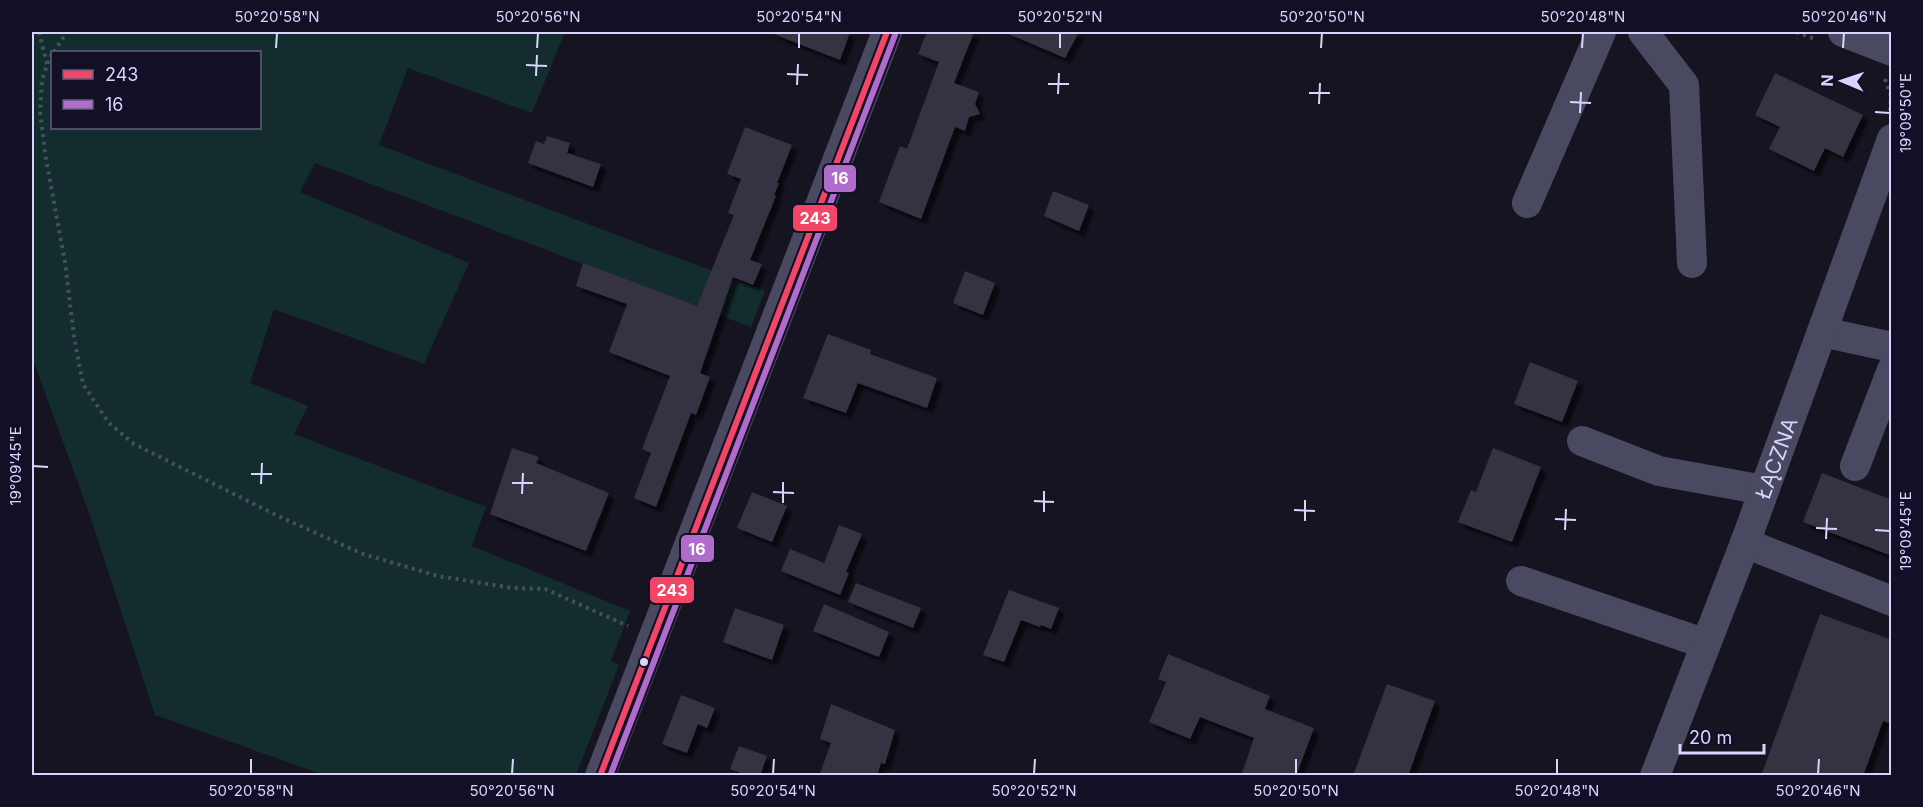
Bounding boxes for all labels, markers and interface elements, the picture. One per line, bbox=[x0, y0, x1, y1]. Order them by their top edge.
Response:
text: 50°20'58"N bbox=[234, 7, 320, 26]
text: 50°20'56"N bbox=[495, 7, 581, 26]
text: 50°20'54"N bbox=[756, 7, 842, 26]
text: 50°20'52"N bbox=[1017, 7, 1103, 26]
text: 50°20'50"N bbox=[1279, 7, 1365, 26]
text: 50°20'48"N bbox=[1541, 7, 1625, 26]
text: 50°20'46"N bbox=[1802, 7, 1886, 26]
legend bbox=[51, 51, 261, 129]
north arrow bbox=[1812, 51, 1872, 111]
text: 243 bbox=[105, 64, 138, 85]
text: 19°09'50"E bbox=[1896, 73, 1915, 153]
text: N bbox=[1817, 74, 1837, 87]
text: 16 bbox=[105, 94, 123, 115]
line badge: 16 bbox=[823, 164, 857, 193]
text: 16 bbox=[831, 168, 849, 188]
line badge: 243 bbox=[792, 204, 838, 232]
text: 243 bbox=[800, 208, 830, 228]
street label: ŁĄCZNA bbox=[1750, 414, 1802, 503]
text: 19°09'45"E bbox=[6, 426, 25, 506]
text: 19°09'45"E bbox=[1896, 491, 1915, 571]
line badge: 16 bbox=[680, 534, 715, 563]
text: 16 bbox=[688, 539, 706, 559]
line badge: 243 bbox=[649, 576, 695, 604]
text: 243 bbox=[657, 580, 687, 600]
unlabelled marker bbox=[638, 656, 650, 668]
scale bar bbox=[1680, 717, 1764, 755]
text: 20 m bbox=[1689, 727, 1732, 748]
text: 50°20'58"N bbox=[208, 781, 294, 800]
text: 50°20'56"N bbox=[469, 781, 555, 800]
text: 50°20'54"N bbox=[730, 781, 816, 800]
text: 50°20'52"N bbox=[991, 781, 1077, 800]
text: 50°20'50"N bbox=[1253, 781, 1339, 800]
text: 50°20'48"N bbox=[1515, 781, 1599, 800]
text: 50°20'46"N bbox=[1776, 781, 1860, 800]

